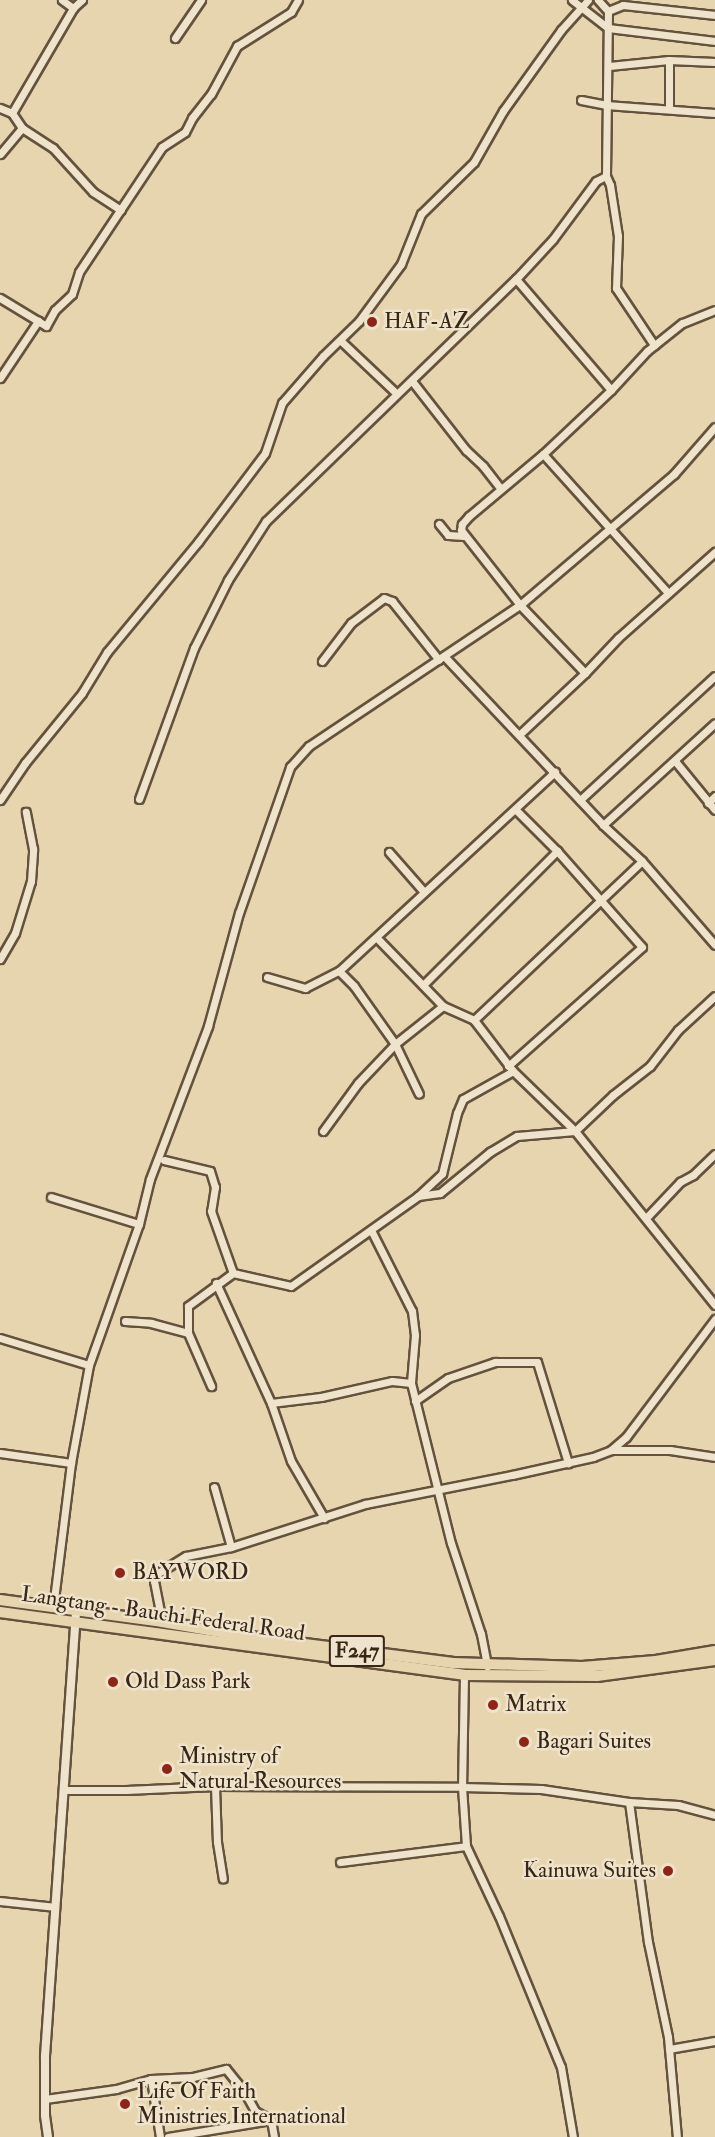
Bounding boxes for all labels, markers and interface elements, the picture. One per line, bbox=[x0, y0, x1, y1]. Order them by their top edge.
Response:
place label: HAF-AZ bbox=[384, 309, 470, 335]
marker: HAF-AZ bbox=[365, 315, 379, 329]
place label: BAYWORD bbox=[132, 1560, 248, 1586]
marker: BAYWORD bbox=[113, 1566, 127, 1580]
street label: Langtang - Bauchi Federal Road bbox=[20, 1581, 306, 1647]
road number: F247 bbox=[328, 1633, 386, 1669]
place label: Old Dass Park bbox=[125, 1669, 251, 1695]
marker: Old Dass Park bbox=[106, 1675, 120, 1689]
place label: Matrix bbox=[505, 1692, 566, 1718]
marker: Matrix bbox=[486, 1698, 500, 1712]
place label: Bagari Suites bbox=[536, 1729, 651, 1755]
marker: Bagari Suites bbox=[517, 1735, 531, 1749]
place label: Ministry of Natural Resources bbox=[179, 1743, 341, 1795]
marker: Ministry of Natural Resources bbox=[160, 1762, 174, 1776]
place label: Kainuwa Suites bbox=[523, 1858, 656, 1884]
marker: Kainuwa Suites bbox=[661, 1864, 675, 1878]
place label: Life Of Faith Ministries International bbox=[137, 2078, 346, 2130]
marker: Life Of Faith Ministries International bbox=[118, 2097, 132, 2111]

